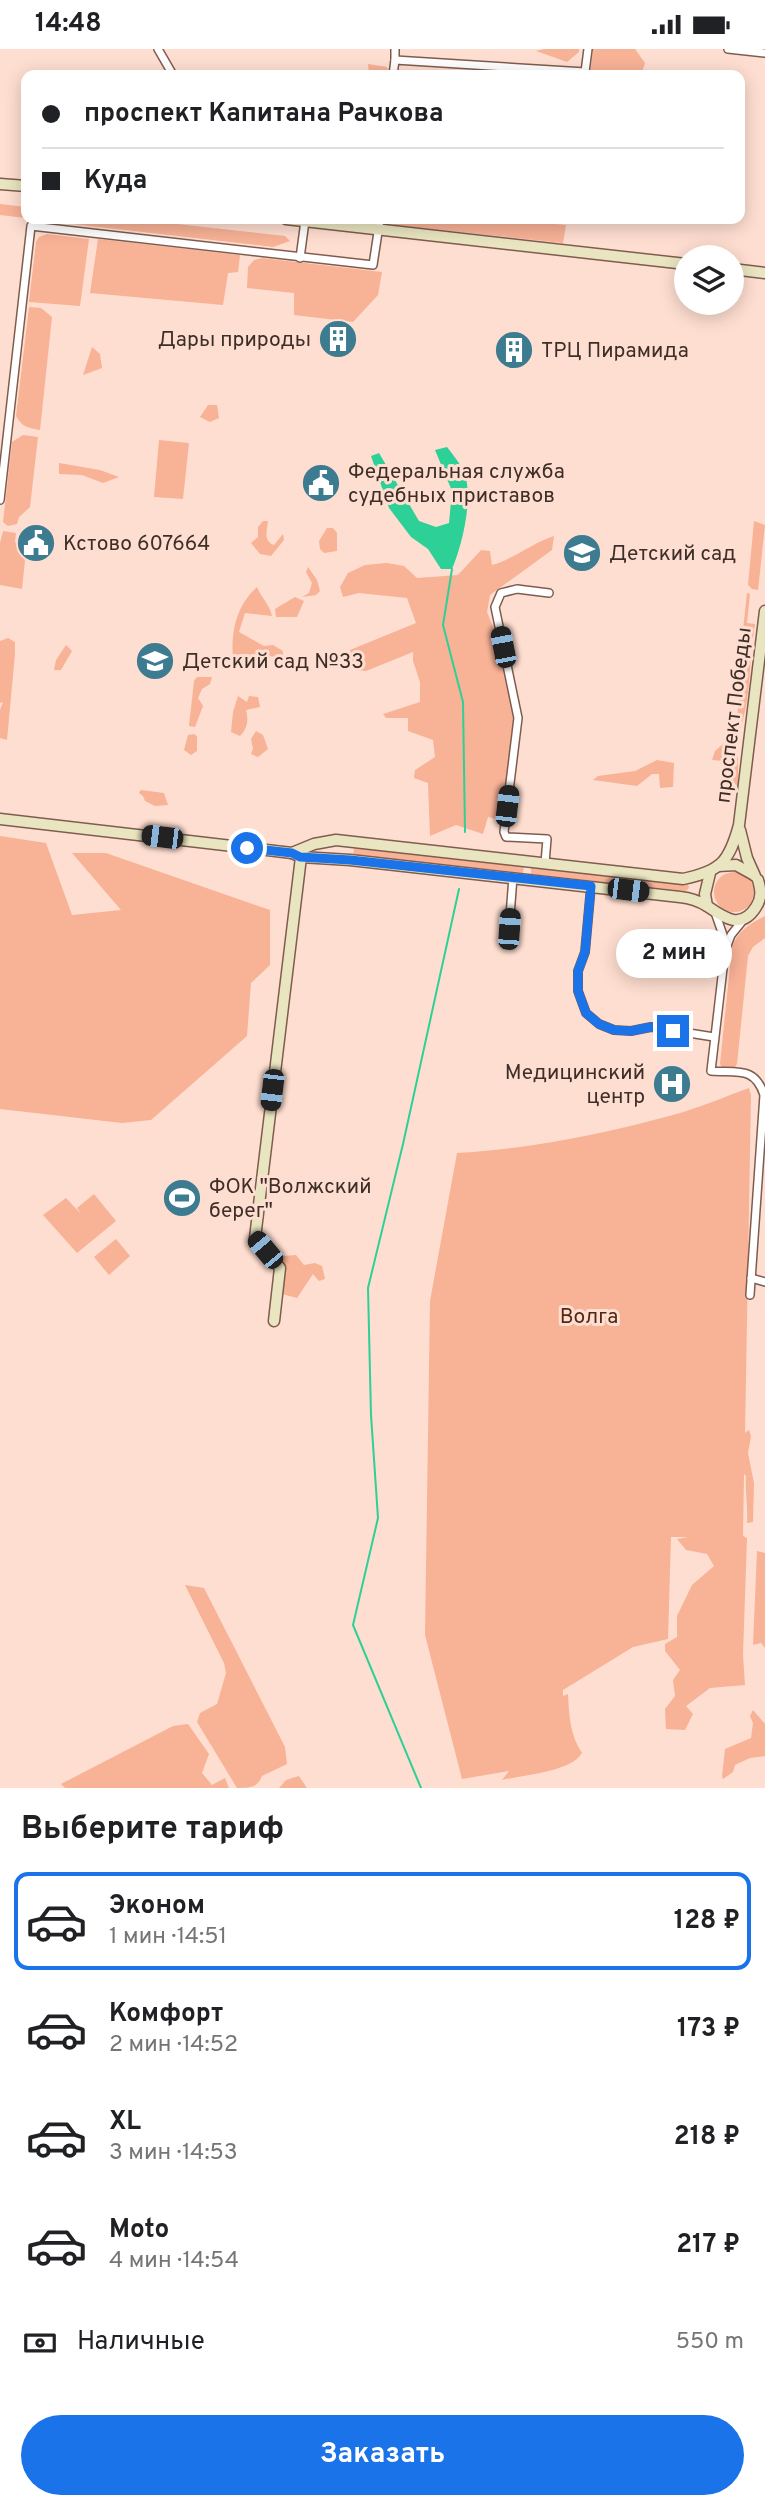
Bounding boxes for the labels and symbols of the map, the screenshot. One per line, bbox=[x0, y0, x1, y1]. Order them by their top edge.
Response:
building icon: Дары природы bbox=[317, 318, 359, 360]
place label: Дары природы bbox=[158, 327, 311, 354]
building icon: ТРЦ Пирамида bbox=[493, 329, 535, 371]
place label: ТРЦ Пирамида bbox=[541, 338, 689, 365]
place label: Федеральная служба судебных приставов bbox=[348, 459, 565, 510]
public building icon: Федеральная служба судебных приставов bbox=[300, 462, 342, 504]
public building icon: Кстово 607664 bbox=[15, 522, 57, 564]
place label: Кстово 607664 bbox=[63, 531, 210, 558]
school or university icon: Детский сад bbox=[561, 532, 603, 574]
place label: Детский сад bbox=[609, 541, 736, 568]
car bbox=[489, 624, 518, 670]
street label: проспект Победы bbox=[710, 626, 759, 805]
school or university icon: Детский сад №33 bbox=[134, 640, 176, 682]
place label: Детский сад №33 bbox=[182, 649, 364, 676]
car bbox=[495, 784, 520, 828]
car bbox=[140, 824, 185, 850]
route start bbox=[231, 832, 263, 864]
car bbox=[606, 877, 651, 903]
car bbox=[498, 907, 521, 951]
callout: 2 мин bbox=[615, 929, 731, 979]
route end bbox=[657, 1015, 689, 1047]
place label: Медицинский центр bbox=[505, 1060, 645, 1111]
hospital icon: Медицинский центр bbox=[651, 1063, 693, 1105]
car bbox=[260, 1068, 285, 1112]
place label: ФОК "Волжский берег" bbox=[209, 1174, 372, 1225]
sports icon: ФОК "Волжский берег" bbox=[161, 1177, 203, 1219]
car bbox=[244, 1227, 287, 1273]
park label: Волга bbox=[560, 1304, 618, 1331]

